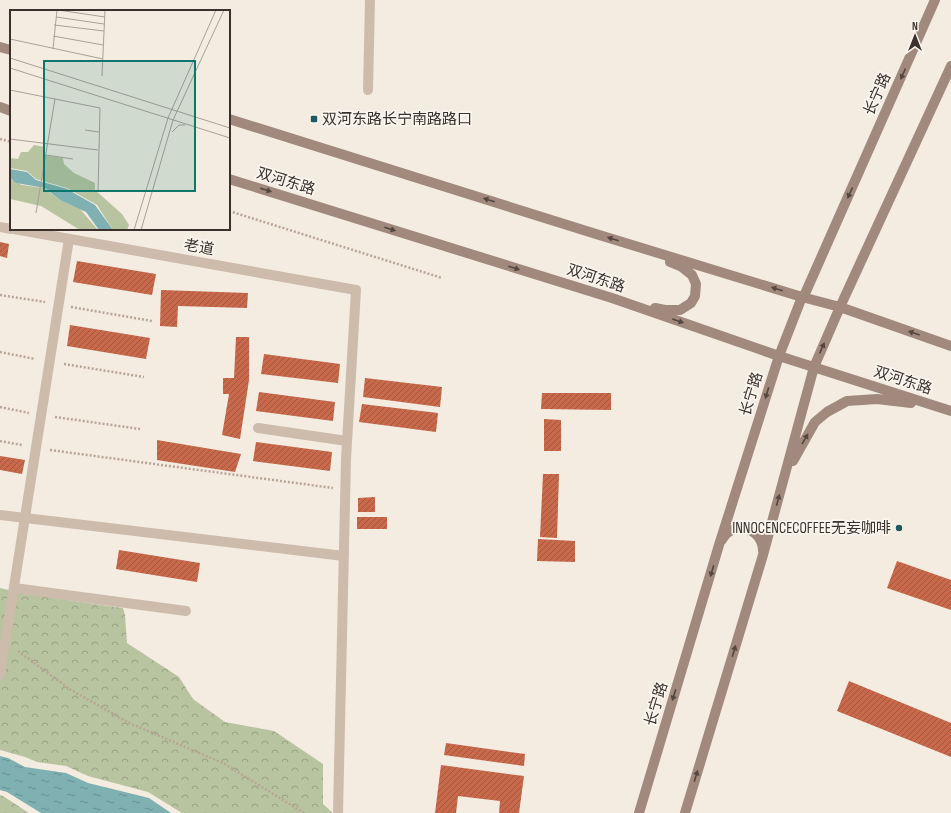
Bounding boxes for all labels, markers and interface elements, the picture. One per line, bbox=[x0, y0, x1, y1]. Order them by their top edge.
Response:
inset map bbox=[10, 10, 230, 230]
north arrow bbox=[895, 16, 935, 56]
text: N bbox=[912, 20, 918, 33]
one-way arrow bbox=[899, 68, 906, 80]
street label: 长宁路 bbox=[860, 70, 895, 119]
place label: 双河东路长宁南路路口 bbox=[322, 110, 472, 129]
marker: 双河东路长宁南路路口 bbox=[309, 114, 319, 124]
street label: 双河东路 bbox=[254, 164, 317, 199]
one-way arrow bbox=[847, 187, 853, 198]
one-way arrow bbox=[261, 188, 273, 194]
one-way arrow bbox=[482, 197, 494, 203]
one-way arrow bbox=[385, 226, 397, 232]
street label: 老道 bbox=[182, 236, 215, 259]
one-way arrow bbox=[606, 236, 618, 242]
street label: 双河东路 bbox=[564, 260, 627, 297]
one-way arrow bbox=[509, 265, 521, 271]
one-way arrow bbox=[771, 286, 783, 292]
one-way arrow bbox=[672, 318, 684, 324]
one-way arrow bbox=[908, 330, 920, 336]
one-way arrow bbox=[819, 342, 825, 354]
street label: 双河东路 bbox=[871, 362, 934, 399]
street label: 长宁路 bbox=[736, 370, 767, 418]
one-way arrow bbox=[764, 387, 770, 399]
one-way arrow bbox=[802, 433, 809, 445]
one-way arrow bbox=[776, 493, 782, 506]
place label: INNOCENCECOFFEE无妄咖啡 bbox=[732, 519, 891, 538]
marker: INNOCENCECOFFEE无妄咖啡 bbox=[894, 523, 904, 533]
one-way arrow bbox=[709, 565, 715, 577]
one-way arrow bbox=[731, 645, 737, 657]
street label: 长宁路 bbox=[641, 680, 672, 728]
one-way arrow bbox=[671, 689, 677, 701]
one-way arrow bbox=[693, 769, 699, 781]

